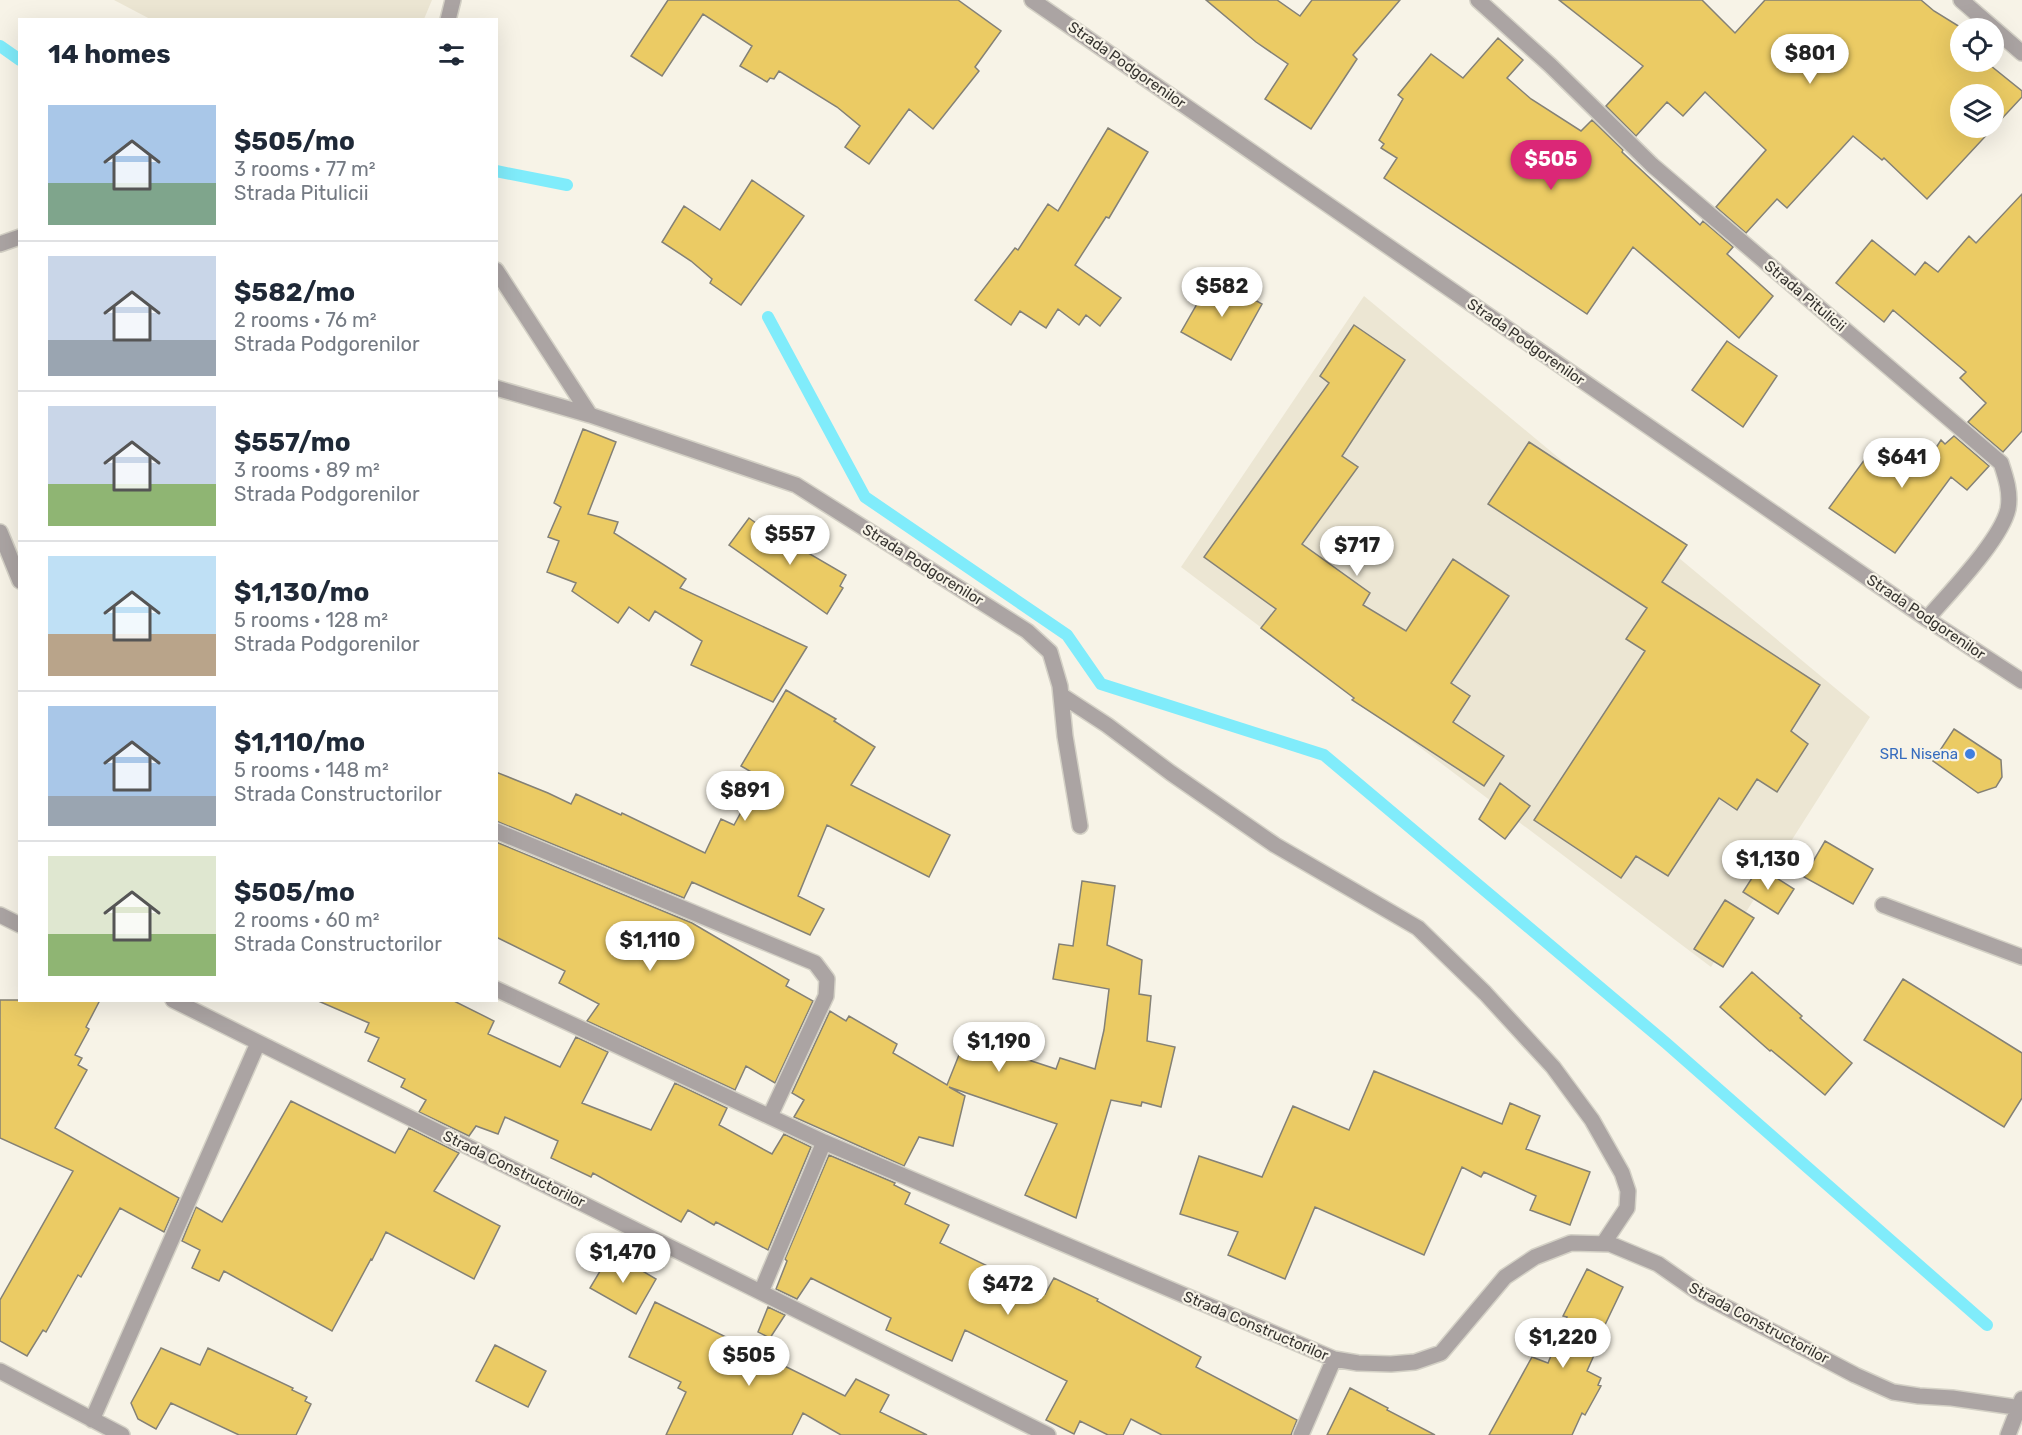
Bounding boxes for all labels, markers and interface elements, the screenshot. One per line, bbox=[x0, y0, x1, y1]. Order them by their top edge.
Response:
street label: Strada Podgorenilor bbox=[1065, 18, 1189, 112]
map controls bbox=[1950, 18, 2004, 138]
button: locate bbox=[1950, 18, 2004, 72]
pin: $801 bbox=[1774, 34, 1846, 85]
icon: filters bbox=[435, 38, 468, 71]
text: 14 homes bbox=[48, 39, 171, 70]
text: $801 bbox=[1785, 41, 1835, 65]
button: layers bbox=[1950, 84, 2004, 138]
text: $505/mo bbox=[234, 126, 355, 157]
icon: home bbox=[96, 129, 168, 201]
pin: $505 bbox=[1515, 140, 1587, 191]
text: $505 bbox=[1525, 147, 1577, 171]
text: 3 rooms · 77 m² bbox=[234, 157, 376, 181]
text: Strada Pitulicii bbox=[234, 181, 369, 205]
street label: Strada Pitulicii bbox=[1761, 257, 1849, 335]
pin: $582 bbox=[1186, 267, 1258, 318]
text: $582 bbox=[1196, 274, 1248, 298]
text: $582/mo bbox=[234, 277, 355, 308]
icon: home bbox=[96, 280, 168, 352]
street label: Strada Podgorenilor bbox=[1464, 295, 1588, 389]
text: 2 rooms · 76 m² bbox=[234, 308, 377, 332]
text: Strada Podgorenilor bbox=[234, 332, 420, 356]
text: $557/mo bbox=[234, 427, 351, 458]
icon: home bbox=[96, 430, 168, 502]
pin: $641 bbox=[1866, 438, 1938, 489]
text: $641 bbox=[1877, 445, 1927, 469]
text: 3 rooms · 89 m² bbox=[234, 458, 380, 482]
text: Strada Podgorenilor bbox=[234, 482, 420, 506]
pin: $557 bbox=[754, 515, 826, 566]
street label: Strada Podgorenilor bbox=[859, 520, 987, 610]
text: $557 bbox=[765, 522, 815, 546]
pin: $717 bbox=[1321, 526, 1393, 577]
text: $717 bbox=[1334, 533, 1380, 557]
street label: Strada Podgorenilor bbox=[1863, 571, 1989, 664]
text: $1,130/mo bbox=[234, 577, 369, 608]
icon: home bbox=[96, 580, 168, 652]
text: 5 rooms · 128 m² bbox=[234, 608, 388, 632]
text: Strada Podgorenilor bbox=[234, 632, 420, 656]
text: $1,110/mo bbox=[234, 727, 365, 758]
icon: home bbox=[96, 730, 168, 802]
place label: SRL Nisena bbox=[1880, 745, 1958, 763]
marker: SRL Nisena bbox=[1963, 747, 1977, 761]
text: 5 rooms · 148 m² bbox=[234, 758, 389, 782]
pin: $891 bbox=[709, 771, 781, 822]
text: $891 bbox=[720, 778, 770, 802]
text: Strada Constructorilor bbox=[234, 782, 442, 806]
pin: $1,130 bbox=[1719, 840, 1817, 891]
text: $1,130 bbox=[1736, 847, 1800, 871]
text: $505/mo bbox=[234, 877, 355, 908]
icon: home bbox=[96, 880, 168, 952]
text: 2 rooms · 60 m² bbox=[234, 908, 380, 932]
pin: $1,110 bbox=[601, 921, 699, 972]
text: $1,110 bbox=[619, 928, 681, 952]
text: Strada Constructorilor bbox=[234, 932, 442, 956]
pin: $1,190 bbox=[950, 1022, 1048, 1073]
text: $1,190 bbox=[967, 1029, 1031, 1053]
street label: Strada Constructorilor bbox=[440, 1127, 588, 1211]
pin: $1,470 bbox=[574, 1233, 672, 1284]
text: $1,470 bbox=[590, 1240, 656, 1264]
pin: $472 bbox=[972, 1265, 1044, 1316]
text: $472 bbox=[983, 1272, 1034, 1296]
street label: Strada Constructorilor bbox=[1686, 1278, 1832, 1368]
street label: Strada Constructorilor bbox=[1181, 1287, 1332, 1365]
pin: $1,220 bbox=[1514, 1318, 1612, 1369]
text: $1,220 bbox=[1529, 1325, 1597, 1349]
pin: $505 bbox=[713, 1336, 785, 1387]
text: $505 bbox=[723, 1343, 775, 1367]

